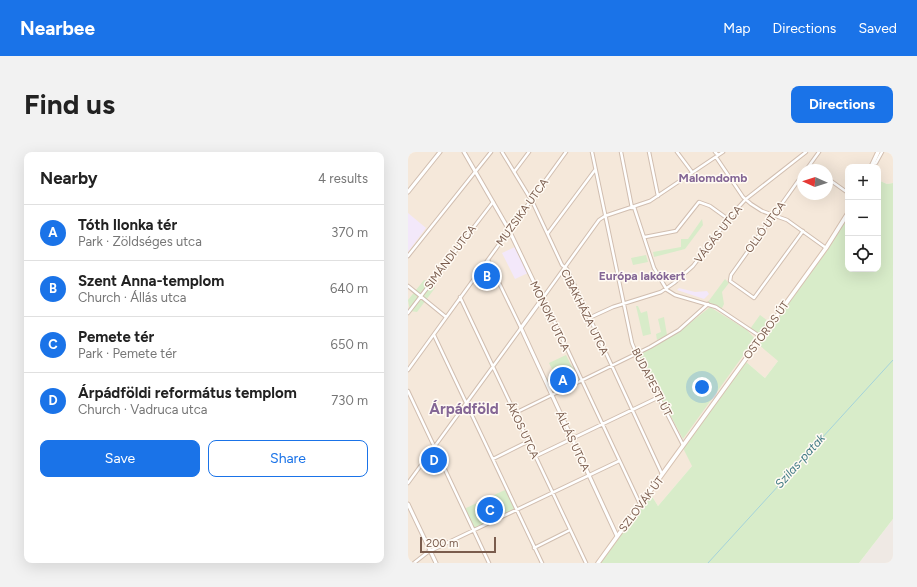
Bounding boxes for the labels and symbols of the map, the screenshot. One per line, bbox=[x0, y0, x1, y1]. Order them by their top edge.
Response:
north arrow bbox=[797, 164, 833, 200]
district label: Malomdomb bbox=[679, 171, 747, 185]
street label: MUZSIKA UTCA bbox=[494, 176, 551, 248]
street label: OLLÓ UTCA bbox=[742, 198, 789, 256]
street label: VÁGÁS UTCA bbox=[692, 203, 745, 266]
street label: SIMÁNDI UTCA bbox=[422, 222, 479, 292]
pin: B bbox=[474, 261, 500, 291]
street label: CIBAKHÁZA UTCA bbox=[558, 267, 611, 358]
district label: Európa lakókert bbox=[599, 269, 685, 283]
street label: MONOKI UTCA bbox=[527, 279, 572, 354]
street label: OSTOROS ÚT bbox=[740, 298, 792, 362]
street label: BUDAPESTI ÚT bbox=[629, 346, 675, 418]
pin: A bbox=[550, 365, 576, 395]
your location bbox=[692, 377, 712, 397]
district label: Árpádföld bbox=[429, 400, 499, 418]
street label: ÁKOS UTCA bbox=[504, 400, 542, 461]
street label: ÁLLÁS UTCA bbox=[553, 409, 592, 474]
water label: Szilas-patak bbox=[772, 430, 829, 491]
pin: D bbox=[421, 445, 447, 475]
street label: SZLOVÁK ÚT bbox=[616, 473, 666, 535]
pin: C bbox=[477, 495, 503, 525]
scale bar bbox=[420, 535, 496, 554]

